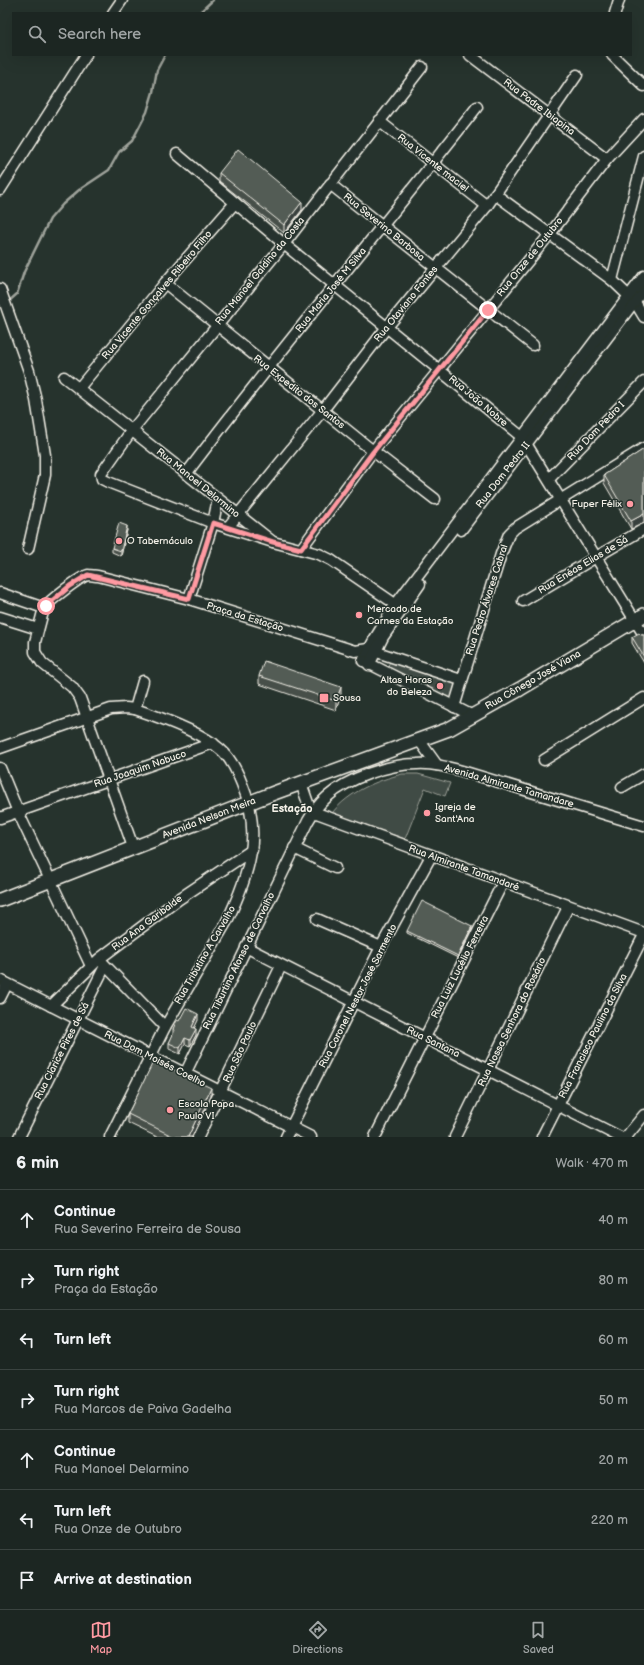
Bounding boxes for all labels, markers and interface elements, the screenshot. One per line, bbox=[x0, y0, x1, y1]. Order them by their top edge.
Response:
search box bbox=[12, 12, 632, 56]
icon: search bbox=[26, 23, 48, 45]
text: Search here bbox=[58, 25, 141, 44]
street label: Rua Padre Ibiapina bbox=[501, 76, 577, 138]
street label: Rua Vicente maciel bbox=[395, 131, 471, 195]
street label: Rua Severino Barbosa bbox=[341, 190, 427, 264]
street label: Rua Manoel Galdino da Costa bbox=[213, 214, 307, 327]
street label: Rua Onze de Outubro bbox=[494, 215, 566, 299]
street label: Rua Vicente Gonçalves Ribeiro Filho bbox=[99, 228, 215, 362]
street label: Rua Maria José M Silva bbox=[293, 245, 369, 335]
street label: Rua Otaviano Fontes bbox=[372, 263, 440, 345]
route end bbox=[479, 301, 497, 319]
street label: Rua Expedito dos Santos bbox=[251, 353, 347, 432]
street label: Rua João Nobre bbox=[446, 373, 510, 429]
street label: Rua Dom Pedro I bbox=[565, 399, 627, 463]
street label: Rua Dom Pedro II bbox=[474, 440, 532, 510]
street label: Rua Manoel Delarmino bbox=[154, 446, 242, 521]
place label: Fuper Félix bbox=[572, 498, 622, 510]
marker: Fuper Félix bbox=[625, 499, 635, 509]
street label: Rua Enéas Elias de Sá bbox=[536, 533, 630, 597]
place label: O Tabernáculo bbox=[127, 535, 193, 547]
marker: O Tabernáculo bbox=[114, 536, 124, 546]
street label: Rua Pedro Álvares Cabral bbox=[463, 543, 511, 657]
route start bbox=[37, 597, 55, 615]
street label: Praça da Estação bbox=[205, 600, 285, 634]
place label: Mercado de Carnes da Estação bbox=[367, 603, 454, 627]
marker: Mercado de Carnes da Estação bbox=[354, 610, 364, 620]
street label: Rua Cônego José Viana bbox=[483, 647, 583, 712]
place label: Altas Horas do Beleza bbox=[381, 674, 432, 698]
marker: Altas Horas do Beleza bbox=[435, 681, 445, 691]
marker: Sousa bbox=[318, 692, 330, 704]
place label: Sousa bbox=[333, 692, 361, 704]
street label: Rua Joaquim Nabuco bbox=[92, 747, 188, 790]
street label: Avenida Almirante Tamandare bbox=[443, 762, 575, 810]
street label: Avenida Nelson Meira bbox=[161, 795, 258, 841]
place label: Igreja de Sant'Ana bbox=[435, 801, 476, 825]
district label: Estação bbox=[272, 802, 313, 815]
marker: Igreja de Sant'Ana bbox=[422, 808, 432, 818]
street label: Rua Almirante Tamandaré bbox=[407, 842, 521, 894]
street label: Rua Tiburtino Afonso de Carvalho bbox=[201, 890, 278, 1031]
street label: Rua Ana Garibalde bbox=[109, 892, 185, 953]
street label: Rua Tributino A Carvalho bbox=[172, 903, 238, 1006]
street label: Rua Luiz Lucélio Ferreira bbox=[429, 913, 491, 1020]
street label: Rua Coronel Nestor José Sarmento bbox=[316, 922, 400, 1070]
street label: Rua Nossa Senhora do Rosário bbox=[475, 955, 549, 1088]
street label: Rua Francisco Paulino da Silva bbox=[556, 971, 630, 1100]
street label: Rua Clarice Pires de Sá bbox=[32, 1000, 92, 1102]
street label: Rua São Paulo bbox=[221, 1019, 260, 1084]
street label: Rua Santana bbox=[404, 1024, 462, 1060]
street label: Rua Dom Moisés Coelho bbox=[102, 1028, 208, 1090]
place label: Escola Papa Paulo VI bbox=[178, 1098, 234, 1122]
marker: Escola Papa Paulo VI bbox=[165, 1105, 175, 1115]
text: 6 min bbox=[16, 1153, 59, 1173]
text: Walk · 470 m bbox=[556, 1155, 628, 1171]
text: Continue bbox=[54, 1202, 116, 1221]
icon: ahead bbox=[16, 1209, 38, 1231]
text: 40 m bbox=[598, 1212, 628, 1228]
text: Rua Severino Ferreira de Sousa bbox=[54, 1221, 241, 1237]
text: Turn right bbox=[54, 1262, 119, 1281]
icon: right bbox=[16, 1269, 38, 1291]
text: 80 m bbox=[599, 1272, 628, 1288]
text: Praça da Estação bbox=[54, 1281, 158, 1297]
icon: left bbox=[16, 1329, 38, 1351]
text: Turn left bbox=[54, 1330, 111, 1349]
text: 60 m bbox=[598, 1332, 628, 1348]
text: Turn right bbox=[54, 1382, 119, 1401]
icon: right bbox=[16, 1389, 38, 1411]
text: 50 m bbox=[599, 1392, 628, 1408]
text: Rua Marcos de Paiva Gadelha bbox=[54, 1401, 232, 1417]
text: Continue bbox=[54, 1442, 116, 1461]
icon: ahead bbox=[16, 1449, 38, 1471]
text: 20 m bbox=[598, 1452, 628, 1468]
text: Rua Manoel Delarmino bbox=[54, 1461, 189, 1477]
text: Turn left bbox=[54, 1502, 111, 1521]
icon: left bbox=[16, 1509, 38, 1531]
text: 220 m bbox=[591, 1512, 628, 1528]
text: Rua Onze de Outubro bbox=[54, 1521, 182, 1537]
icon: arrive bbox=[16, 1569, 38, 1591]
text: Arrive at destination bbox=[54, 1570, 192, 1589]
tab: Map bbox=[90, 1619, 112, 1656]
tab: Directions bbox=[292, 1619, 343, 1656]
tab: Saved bbox=[523, 1619, 554, 1656]

